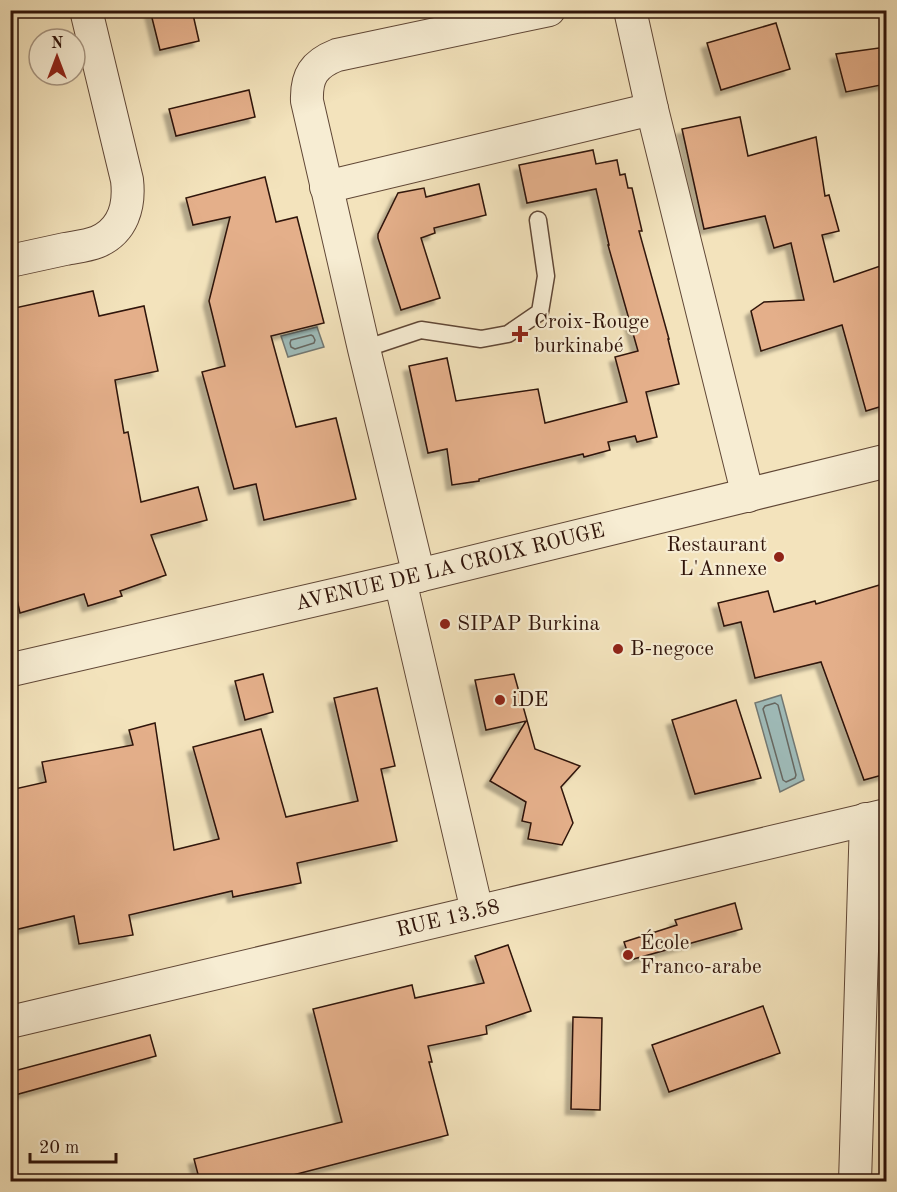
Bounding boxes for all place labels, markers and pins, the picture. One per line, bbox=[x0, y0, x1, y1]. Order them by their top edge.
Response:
place label: Croix-Rouge burkinabé bbox=[534, 312, 649, 357]
marker: Croix-Rouge burkinabé bbox=[511, 325, 529, 343]
place label: Restaurant L'Annexe bbox=[667, 535, 767, 580]
marker: Restaurant L'Annexe bbox=[772, 550, 786, 564]
place label: SIPAP Burkina bbox=[457, 614, 600, 635]
marker: SIPAP Burkina bbox=[438, 617, 452, 631]
place label: B-negoce bbox=[630, 639, 714, 660]
marker: B-negoce bbox=[611, 642, 625, 656]
place label: iDE bbox=[512, 690, 549, 711]
marker: iDE bbox=[493, 693, 507, 707]
place label: École Franco-arabe bbox=[640, 929, 762, 978]
marker: École Franco-arabe bbox=[621, 948, 635, 962]

